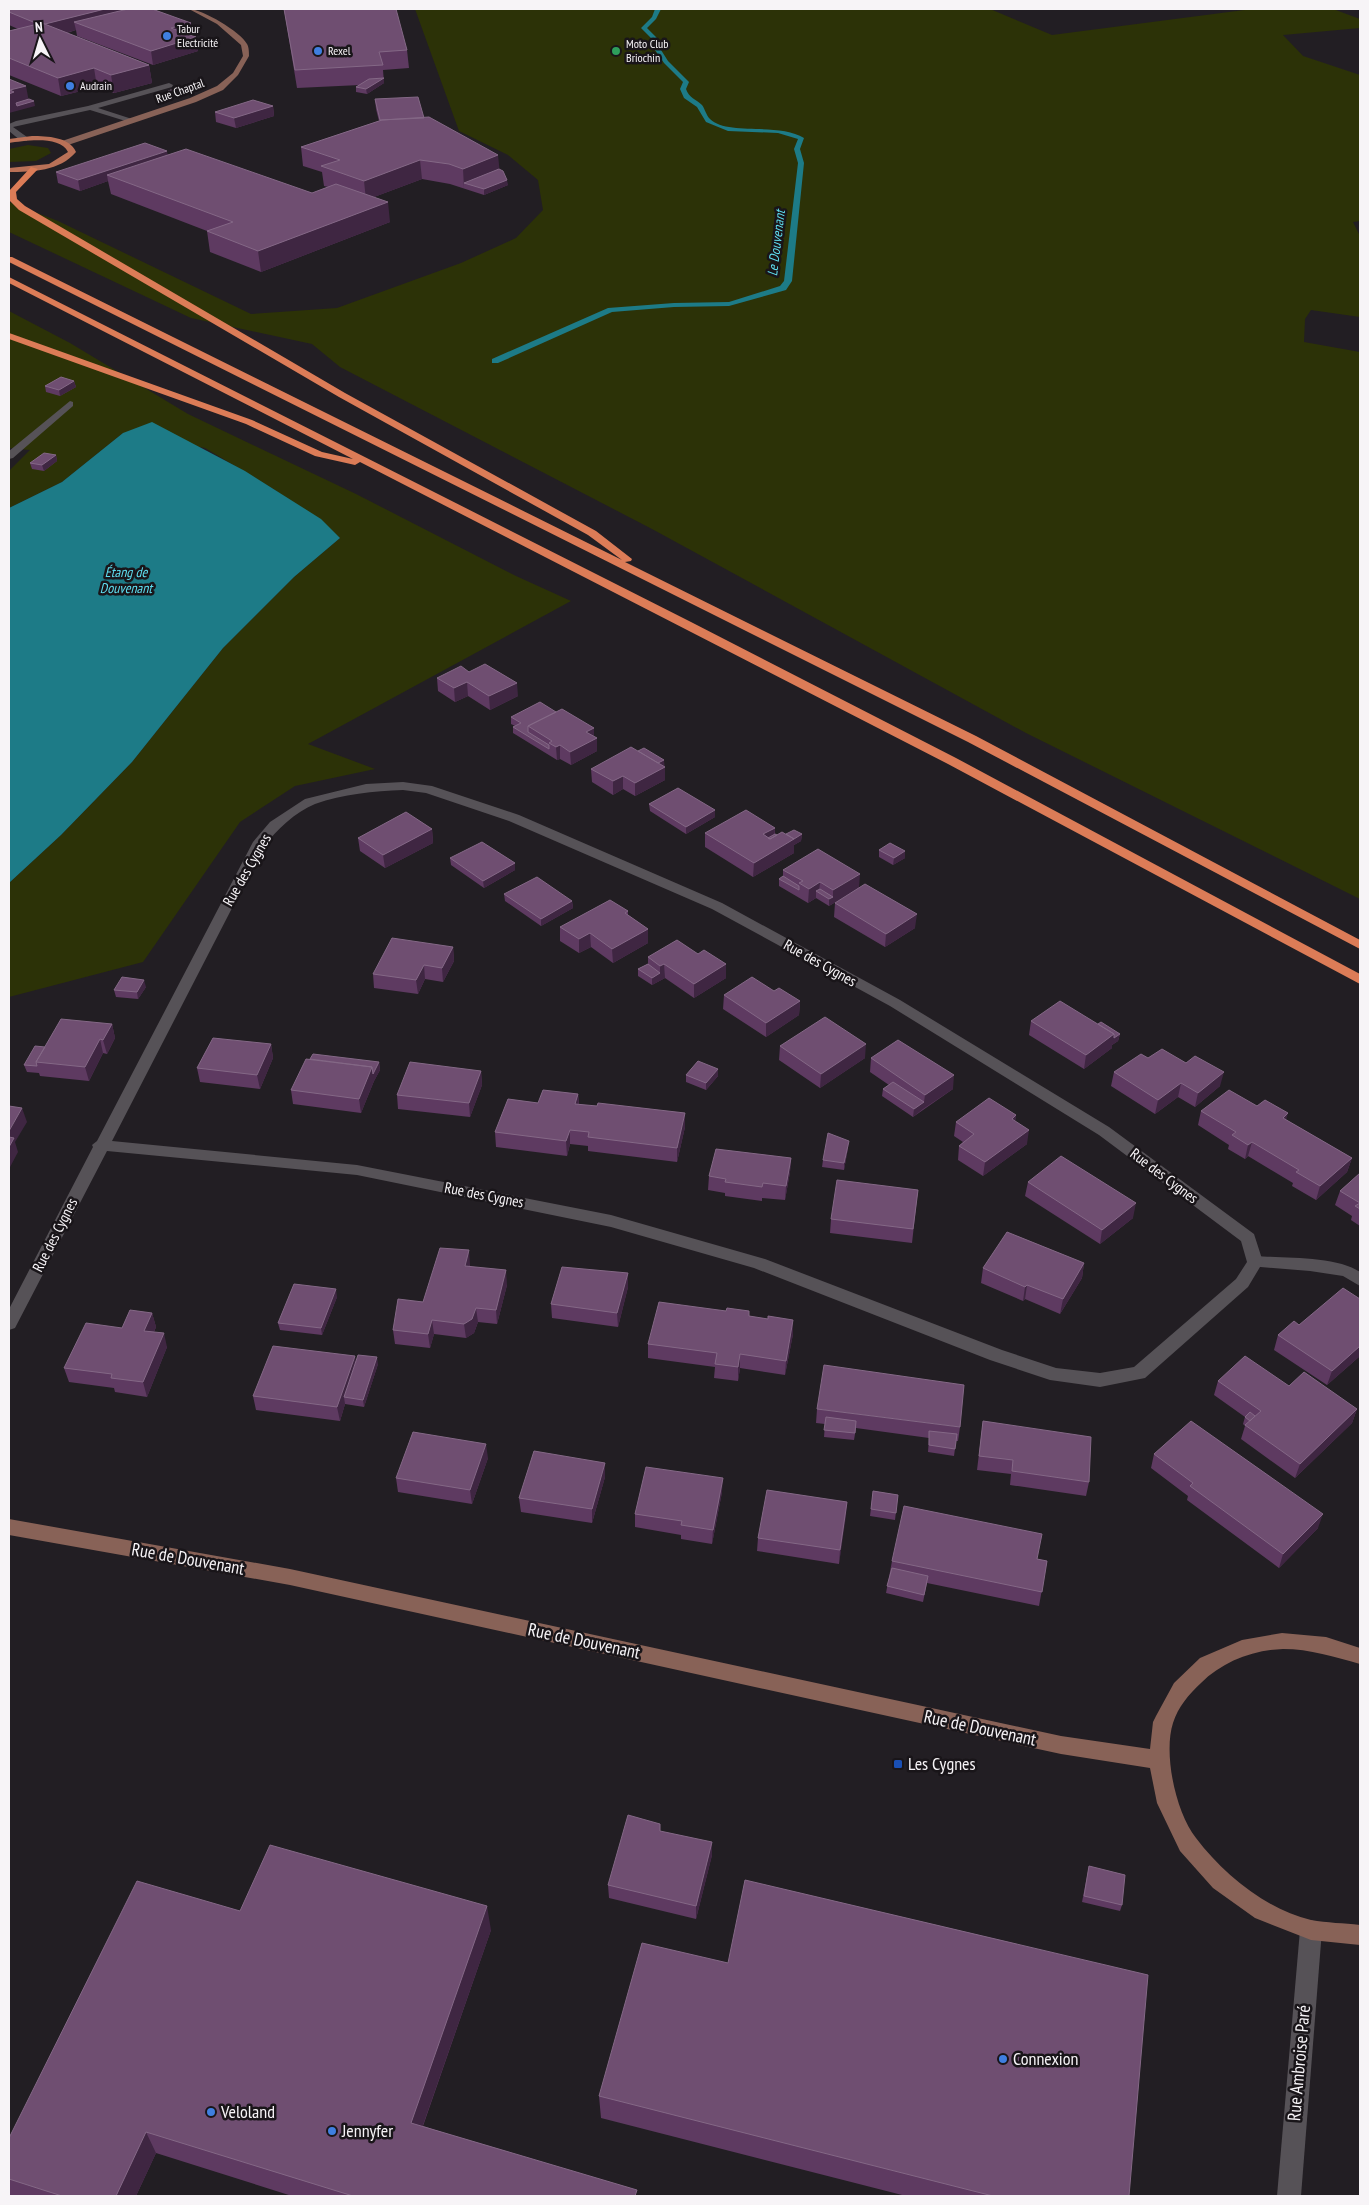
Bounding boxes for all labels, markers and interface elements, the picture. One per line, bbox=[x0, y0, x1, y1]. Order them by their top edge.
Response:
north arrow bbox=[15, 15, 65, 65]
text: N bbox=[34, 18, 43, 36]
place label: Tabur Electricité bbox=[177, 21, 218, 50]
marker: Tabur Electricité bbox=[161, 30, 173, 42]
place label: Moto Club Briochin bbox=[626, 36, 668, 65]
place label: Rexel bbox=[328, 43, 351, 58]
marker: Rexel bbox=[312, 45, 324, 57]
marker: Moto Club Briochin bbox=[610, 45, 622, 57]
street label: Rue Chaptal bbox=[154, 75, 206, 106]
place label: Audrain bbox=[80, 78, 112, 93]
marker: Audrain bbox=[64, 80, 76, 92]
water label: Le Douvenant bbox=[763, 207, 789, 277]
water label: Étang de Douvenant bbox=[100, 563, 154, 597]
street label: Rue des Cygnes bbox=[218, 830, 275, 909]
street label: Rue des Cygnes bbox=[781, 935, 860, 990]
street label: Rue des Cygnes bbox=[1127, 1144, 1202, 1207]
street label: Rue des Cygnes bbox=[443, 1178, 525, 1211]
street label: Rue des Cygnes bbox=[28, 1195, 81, 1275]
street label: Rue de Douvenant bbox=[130, 1537, 246, 1580]
street label: Rue de Douvenant bbox=[526, 1617, 642, 1664]
street label: Rue de Douvenant bbox=[922, 1704, 1038, 1751]
place label: Les Cygnes bbox=[908, 1752, 976, 1775]
marker: Les Cygnes bbox=[892, 1758, 904, 1770]
street label: Rue Ambroise Paré bbox=[1282, 2004, 1315, 2122]
place label: Connexion bbox=[1013, 2047, 1078, 2070]
marker: Connexion bbox=[997, 2053, 1009, 2065]
place label: Veloland bbox=[220, 2100, 275, 2123]
marker: Veloland bbox=[205, 2106, 217, 2118]
place label: Jennyfer bbox=[341, 2119, 393, 2142]
marker: Jennyfer bbox=[326, 2125, 338, 2137]

